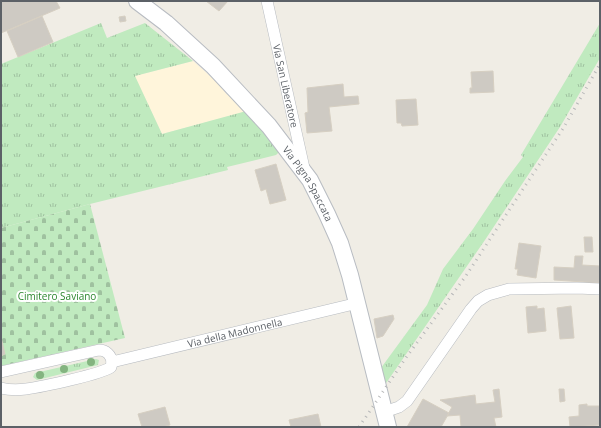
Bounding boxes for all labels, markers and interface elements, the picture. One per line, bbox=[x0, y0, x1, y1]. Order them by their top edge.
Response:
street label: Via San Liberatore bbox=[270, 43, 302, 129]
street label: Via Pigna Spaccata bbox=[280, 143, 336, 223]
park label: Cimitero Saviano bbox=[18, 289, 96, 303]
street label: Via della Madonnella bbox=[186, 314, 284, 351]

